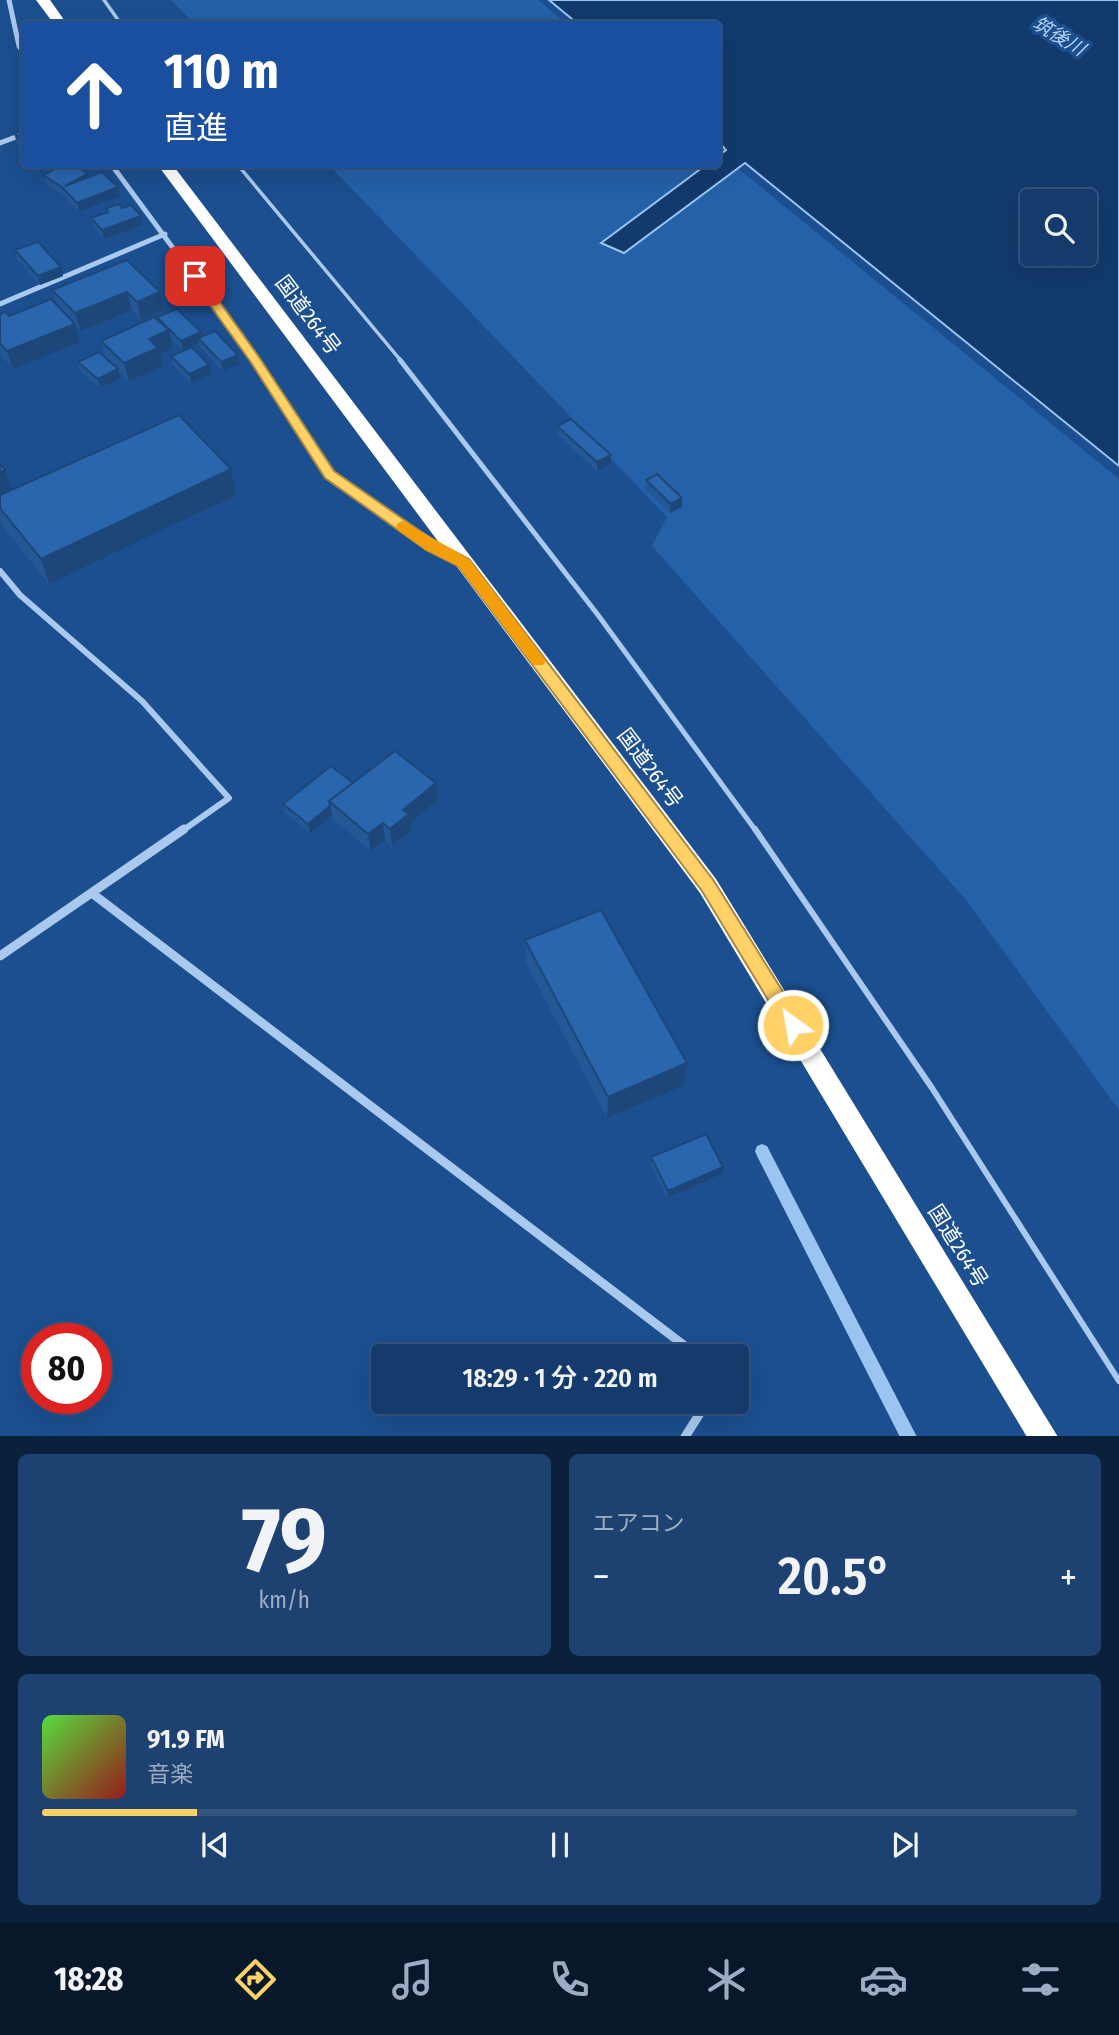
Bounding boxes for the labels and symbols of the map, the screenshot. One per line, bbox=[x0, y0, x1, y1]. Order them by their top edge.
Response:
water label: 筑後川 bbox=[1029, 11, 1091, 62]
pin bbox=[165, 246, 225, 306]
street label: 国道264号 bbox=[270, 270, 346, 360]
street label: 国道264号 bbox=[612, 723, 688, 813]
position arrow bbox=[756, 988, 830, 1062]
street label: 国道264号 bbox=[922, 1200, 994, 1292]
speed limit sign: 80 bbox=[21, 1323, 112, 1414]

